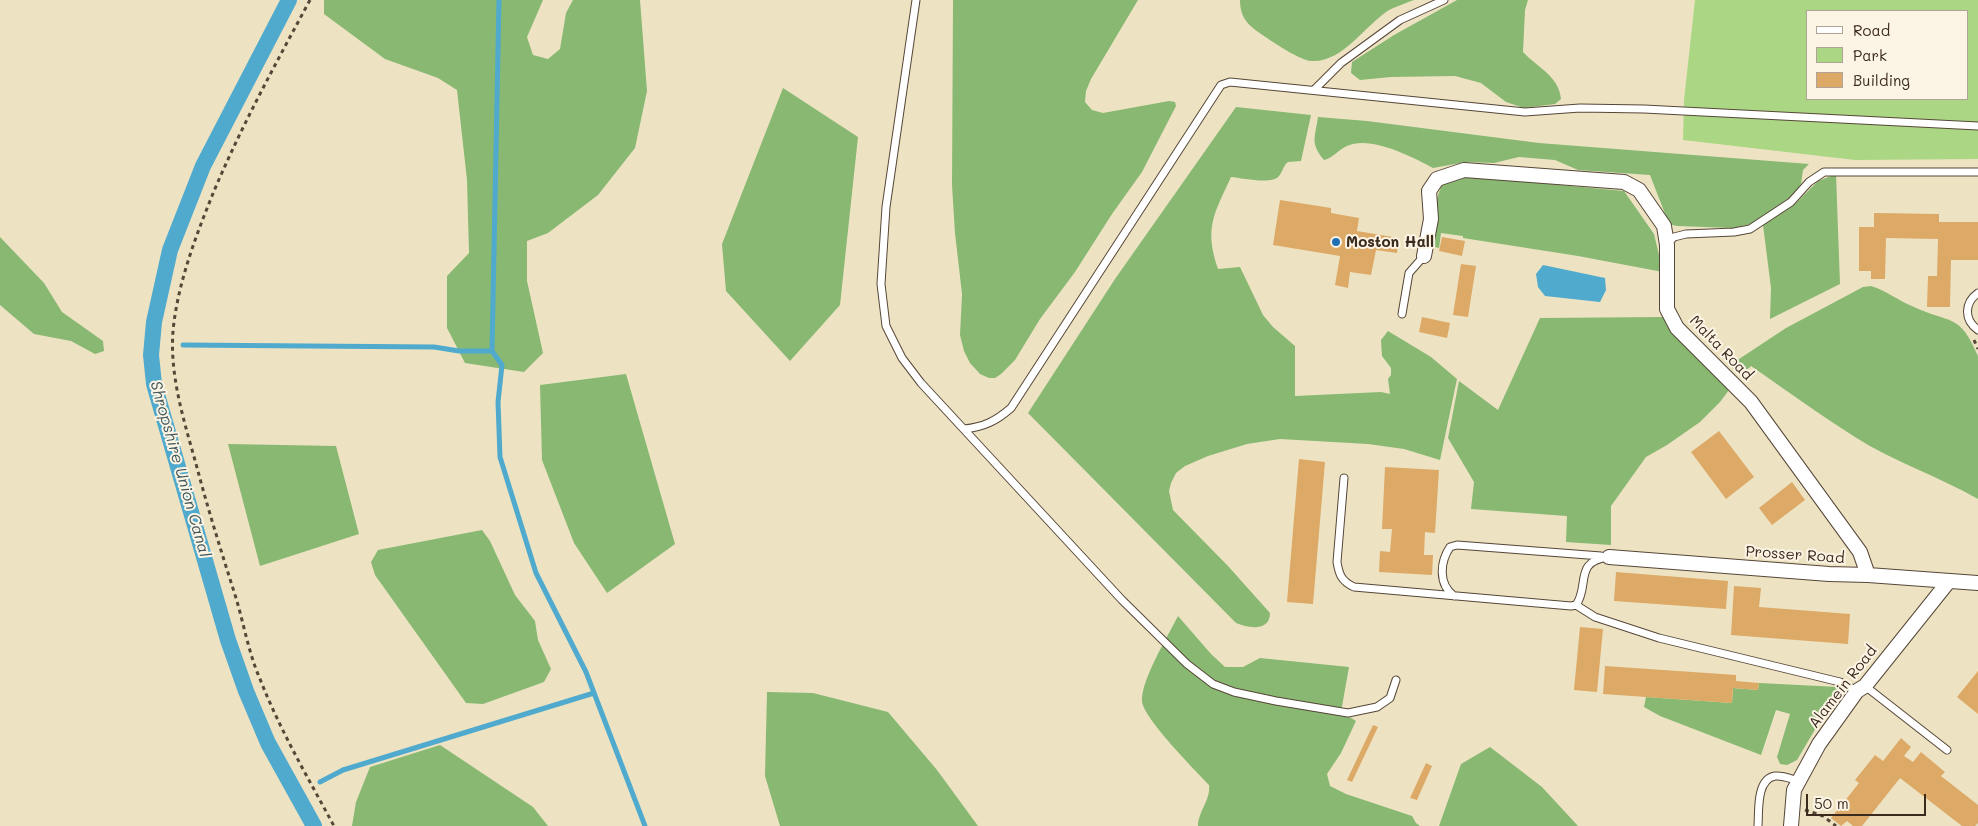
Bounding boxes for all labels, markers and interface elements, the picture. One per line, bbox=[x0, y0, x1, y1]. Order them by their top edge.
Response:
legend bbox=[1806, 10, 1968, 100]
text: Road bbox=[1853, 20, 1890, 40]
text: Park bbox=[1853, 45, 1887, 65]
text: Building bbox=[1853, 70, 1910, 90]
place label: Moston Hall bbox=[1346, 233, 1434, 251]
marker: Moston Hall bbox=[1330, 236, 1342, 248]
street label: Malta Road bbox=[1686, 312, 1756, 384]
water label: Shropshire Union Canal bbox=[146, 379, 214, 559]
street label: Prosser Road bbox=[1745, 543, 1845, 567]
street label: Alamein Road bbox=[1805, 642, 1881, 732]
scale bar bbox=[1808, 784, 1928, 816]
text: 50 m bbox=[1814, 793, 1849, 813]

